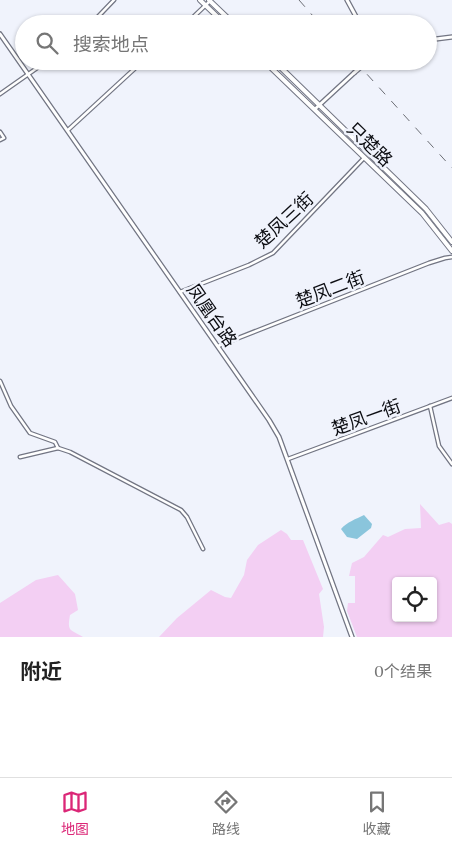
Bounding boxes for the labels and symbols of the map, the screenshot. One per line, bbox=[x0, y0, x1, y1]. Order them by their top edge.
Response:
street label: 只楚路 bbox=[343, 117, 397, 171]
street label: 楚凤三街 bbox=[250, 187, 318, 253]
street label: 楚凤二街 bbox=[292, 265, 368, 313]
street label: 凤凰台路 bbox=[182, 279, 242, 351]
street label: 楚凤一街 bbox=[328, 394, 404, 440]

